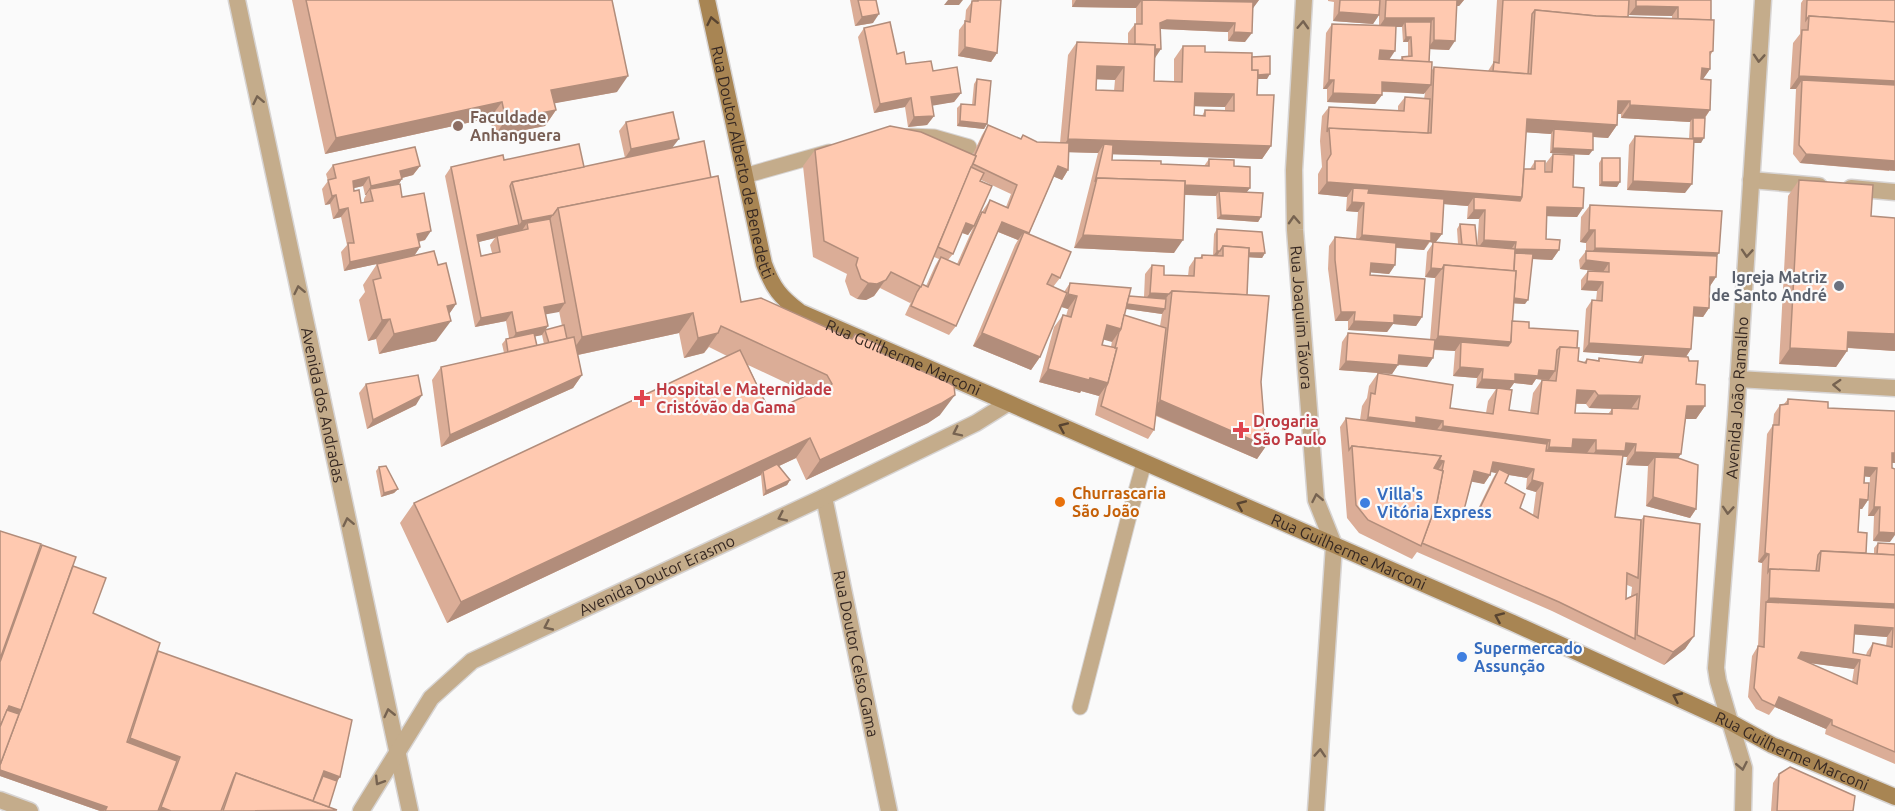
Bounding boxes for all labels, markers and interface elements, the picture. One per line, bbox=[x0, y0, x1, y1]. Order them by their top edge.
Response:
one-way arrow bbox=[706, 16, 719, 26]
one-way arrow bbox=[1296, 21, 1309, 30]
street label: Rua Doutor Alberto de Benedetti bbox=[708, 44, 778, 282]
one-way arrow bbox=[1753, 54, 1766, 63]
one-way arrow bbox=[252, 95, 265, 105]
place label: Faculdade Anhanguera bbox=[470, 108, 561, 144]
marker: Faculdade Anhanguera bbox=[451, 119, 465, 133]
one-way arrow bbox=[1288, 216, 1301, 225]
street label: Rua Joaquim Távora bbox=[1287, 245, 1316, 390]
one-way arrow bbox=[1740, 248, 1753, 257]
place label: Igreja Matriz de Santo André bbox=[1711, 268, 1827, 304]
marker: Igreja Matriz de Santo André bbox=[1832, 279, 1846, 293]
one-way arrow bbox=[293, 286, 306, 296]
street label: Rua Guilherme Marconi bbox=[823, 315, 984, 399]
street label: Avenida João Ramalho bbox=[1722, 316, 1751, 479]
street label: Avenida dos Andradas bbox=[298, 326, 349, 484]
one-way arrow bbox=[1832, 379, 1841, 392]
place label: Hospital e Maternidade Cristóvão da Gama bbox=[656, 380, 832, 416]
marker: Hospital e Maternidade Cristóvão da Gama bbox=[633, 389, 651, 407]
place label: Drogaria São Paulo bbox=[1253, 412, 1327, 448]
one-way arrow bbox=[1058, 422, 1069, 434]
marker: Drogaria São Paulo bbox=[1234, 423, 1248, 437]
one-way arrow bbox=[953, 425, 964, 436]
place label: Churrascaria São João bbox=[1072, 484, 1166, 520]
place label: Villa's Vitória Express bbox=[1377, 485, 1492, 521]
one-way arrow bbox=[1311, 493, 1324, 503]
marker: Churrascaria São João bbox=[1053, 495, 1067, 509]
marker: Villa's Vitória Express bbox=[1358, 496, 1372, 510]
one-way arrow bbox=[1237, 500, 1248, 512]
one-way arrow bbox=[1722, 506, 1735, 515]
one-way arrow bbox=[777, 510, 788, 522]
street label: Rua Guilherme Marconi bbox=[1269, 510, 1429, 593]
one-way arrow bbox=[342, 517, 355, 527]
street label: Avenida Doutor Erasmo bbox=[576, 531, 738, 619]
street label: Rua Doutor Celso Gama bbox=[830, 569, 882, 739]
one-way arrow bbox=[1494, 612, 1505, 624]
one-way arrow bbox=[543, 618, 554, 630]
place label: Supermercado Assunção bbox=[1474, 639, 1583, 676]
marker: Supermercado Assunção bbox=[1455, 650, 1469, 664]
one-way arrow bbox=[1672, 693, 1683, 705]
street label: Rua Guilherme Marconi bbox=[1712, 707, 1871, 794]
one-way arrow bbox=[383, 708, 396, 718]
one-way arrow bbox=[1313, 748, 1326, 757]
one-way arrow bbox=[1735, 760, 1748, 770]
one-way arrow bbox=[375, 775, 387, 785]

